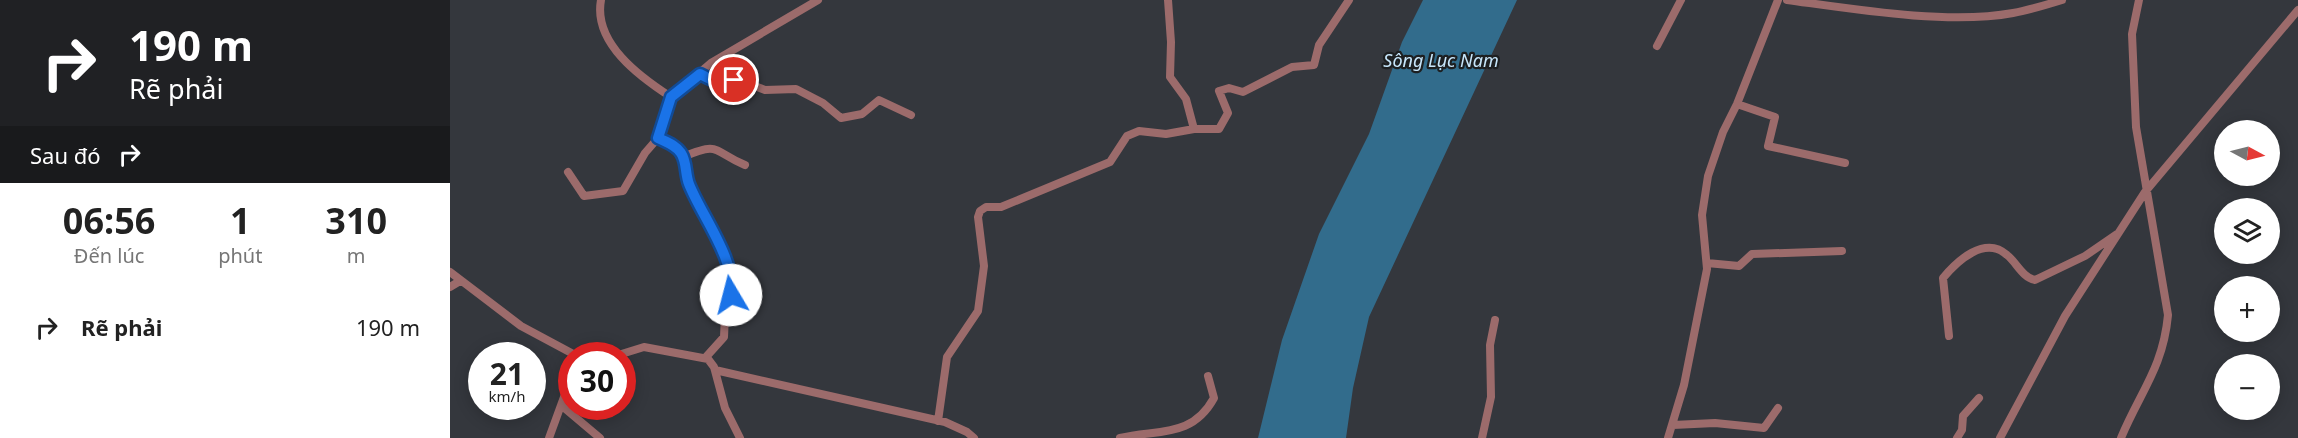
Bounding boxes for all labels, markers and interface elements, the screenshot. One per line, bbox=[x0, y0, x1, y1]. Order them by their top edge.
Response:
text: 190 m bbox=[129, 16, 253, 73]
icon: right bbox=[30, 24, 108, 102]
water label: Sông Lục Nam bbox=[1383, 48, 1499, 72]
pin bbox=[708, 54, 759, 105]
icon: arrive bbox=[717, 63, 750, 96]
text: Rẽ phải bbox=[129, 70, 223, 107]
north arrow bbox=[2214, 120, 2280, 186]
map controls bbox=[2214, 120, 2280, 420]
icon: right bbox=[113, 138, 146, 171]
text: Sau đó bbox=[30, 140, 101, 170]
text: 06:56 bbox=[63, 196, 155, 245]
text: 1 bbox=[230, 196, 251, 245]
text: 310 bbox=[325, 196, 387, 245]
button: layers bbox=[2214, 198, 2280, 264]
text: Đến lúc bbox=[74, 242, 144, 269]
text: phút bbox=[218, 242, 262, 269]
text: m bbox=[347, 242, 366, 269]
position arrow bbox=[699, 263, 763, 327]
button: + bbox=[2214, 276, 2280, 342]
icon: right bbox=[30, 311, 63, 344]
text: Rẽ phải bbox=[81, 312, 162, 342]
text: 190 m bbox=[356, 312, 420, 342]
speed limit sign: 30 bbox=[558, 342, 636, 420]
text: 21 bbox=[490, 353, 524, 394]
button: − bbox=[2214, 354, 2280, 420]
text: km/h bbox=[489, 386, 525, 406]

